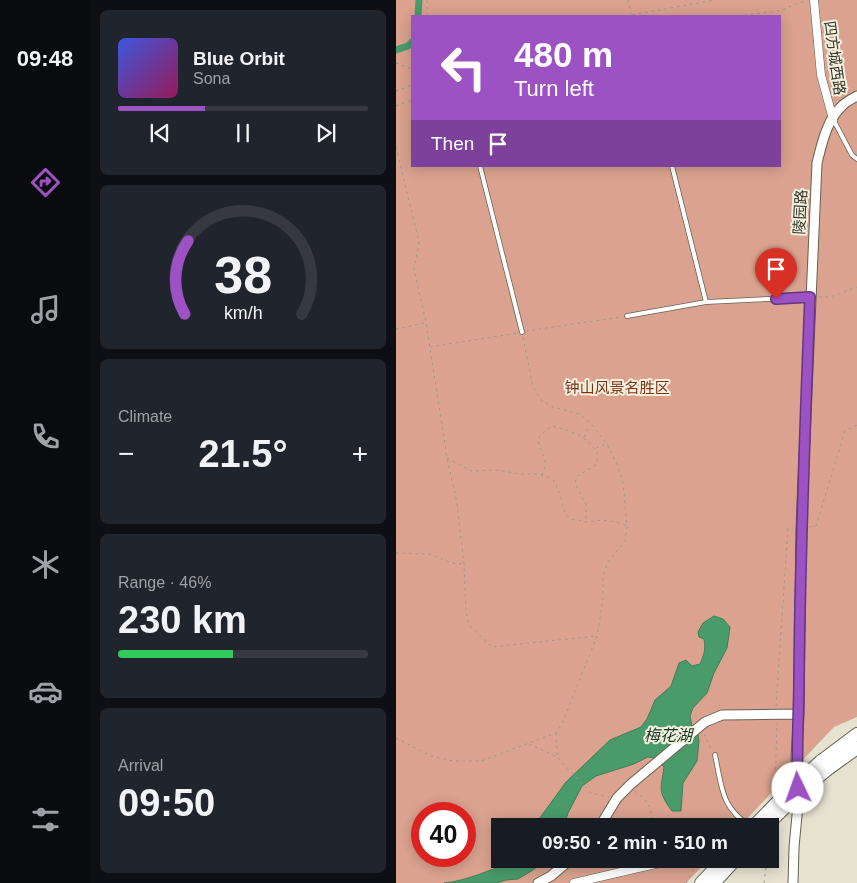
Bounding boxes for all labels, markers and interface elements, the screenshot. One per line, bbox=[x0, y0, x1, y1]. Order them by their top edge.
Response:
street label: 四方城西路 bbox=[821, 20, 849, 96]
icon: left bbox=[431, 35, 496, 100]
text: 480 m bbox=[514, 35, 613, 74]
text: 09:48 bbox=[17, 46, 73, 71]
text: Blue Orbit bbox=[193, 48, 285, 69]
text: Sona bbox=[193, 70, 230, 87]
text: Turn left bbox=[514, 76, 594, 101]
icon: previous bbox=[146, 119, 174, 147]
icon: pause bbox=[229, 119, 257, 147]
icon: next bbox=[312, 119, 340, 147]
icon: arrive bbox=[484, 130, 512, 158]
text: Then bbox=[431, 133, 474, 154]
icon: directions bbox=[28, 165, 63, 200]
street label: 陵园路 bbox=[790, 189, 810, 235]
text: 38 bbox=[214, 246, 272, 304]
pin bbox=[755, 248, 797, 299]
icon: arrive bbox=[762, 255, 790, 283]
icon: music bbox=[28, 292, 63, 327]
text: km/h bbox=[224, 303, 262, 323]
park label: 钟山风景名胜区 bbox=[564, 379, 670, 396]
text: Climate bbox=[118, 408, 172, 425]
icon: phone bbox=[28, 419, 63, 454]
text: 21.5° bbox=[198, 433, 288, 475]
text: − bbox=[118, 438, 134, 469]
text: + bbox=[352, 438, 368, 469]
icon: climate bbox=[28, 547, 63, 582]
text: Range · 46% bbox=[118, 574, 211, 591]
text: 230 km bbox=[118, 599, 247, 641]
icon: car bbox=[28, 674, 63, 709]
water label: 梅花湖 bbox=[644, 727, 695, 744]
text: Arrival bbox=[118, 757, 163, 774]
position arrow bbox=[771, 761, 823, 813]
text: 09:50 bbox=[118, 782, 215, 824]
icon: filters bbox=[28, 802, 63, 837]
speed limit sign: 40 bbox=[411, 802, 476, 867]
text: 09:50 · 2 min · 510 m bbox=[542, 832, 728, 853]

